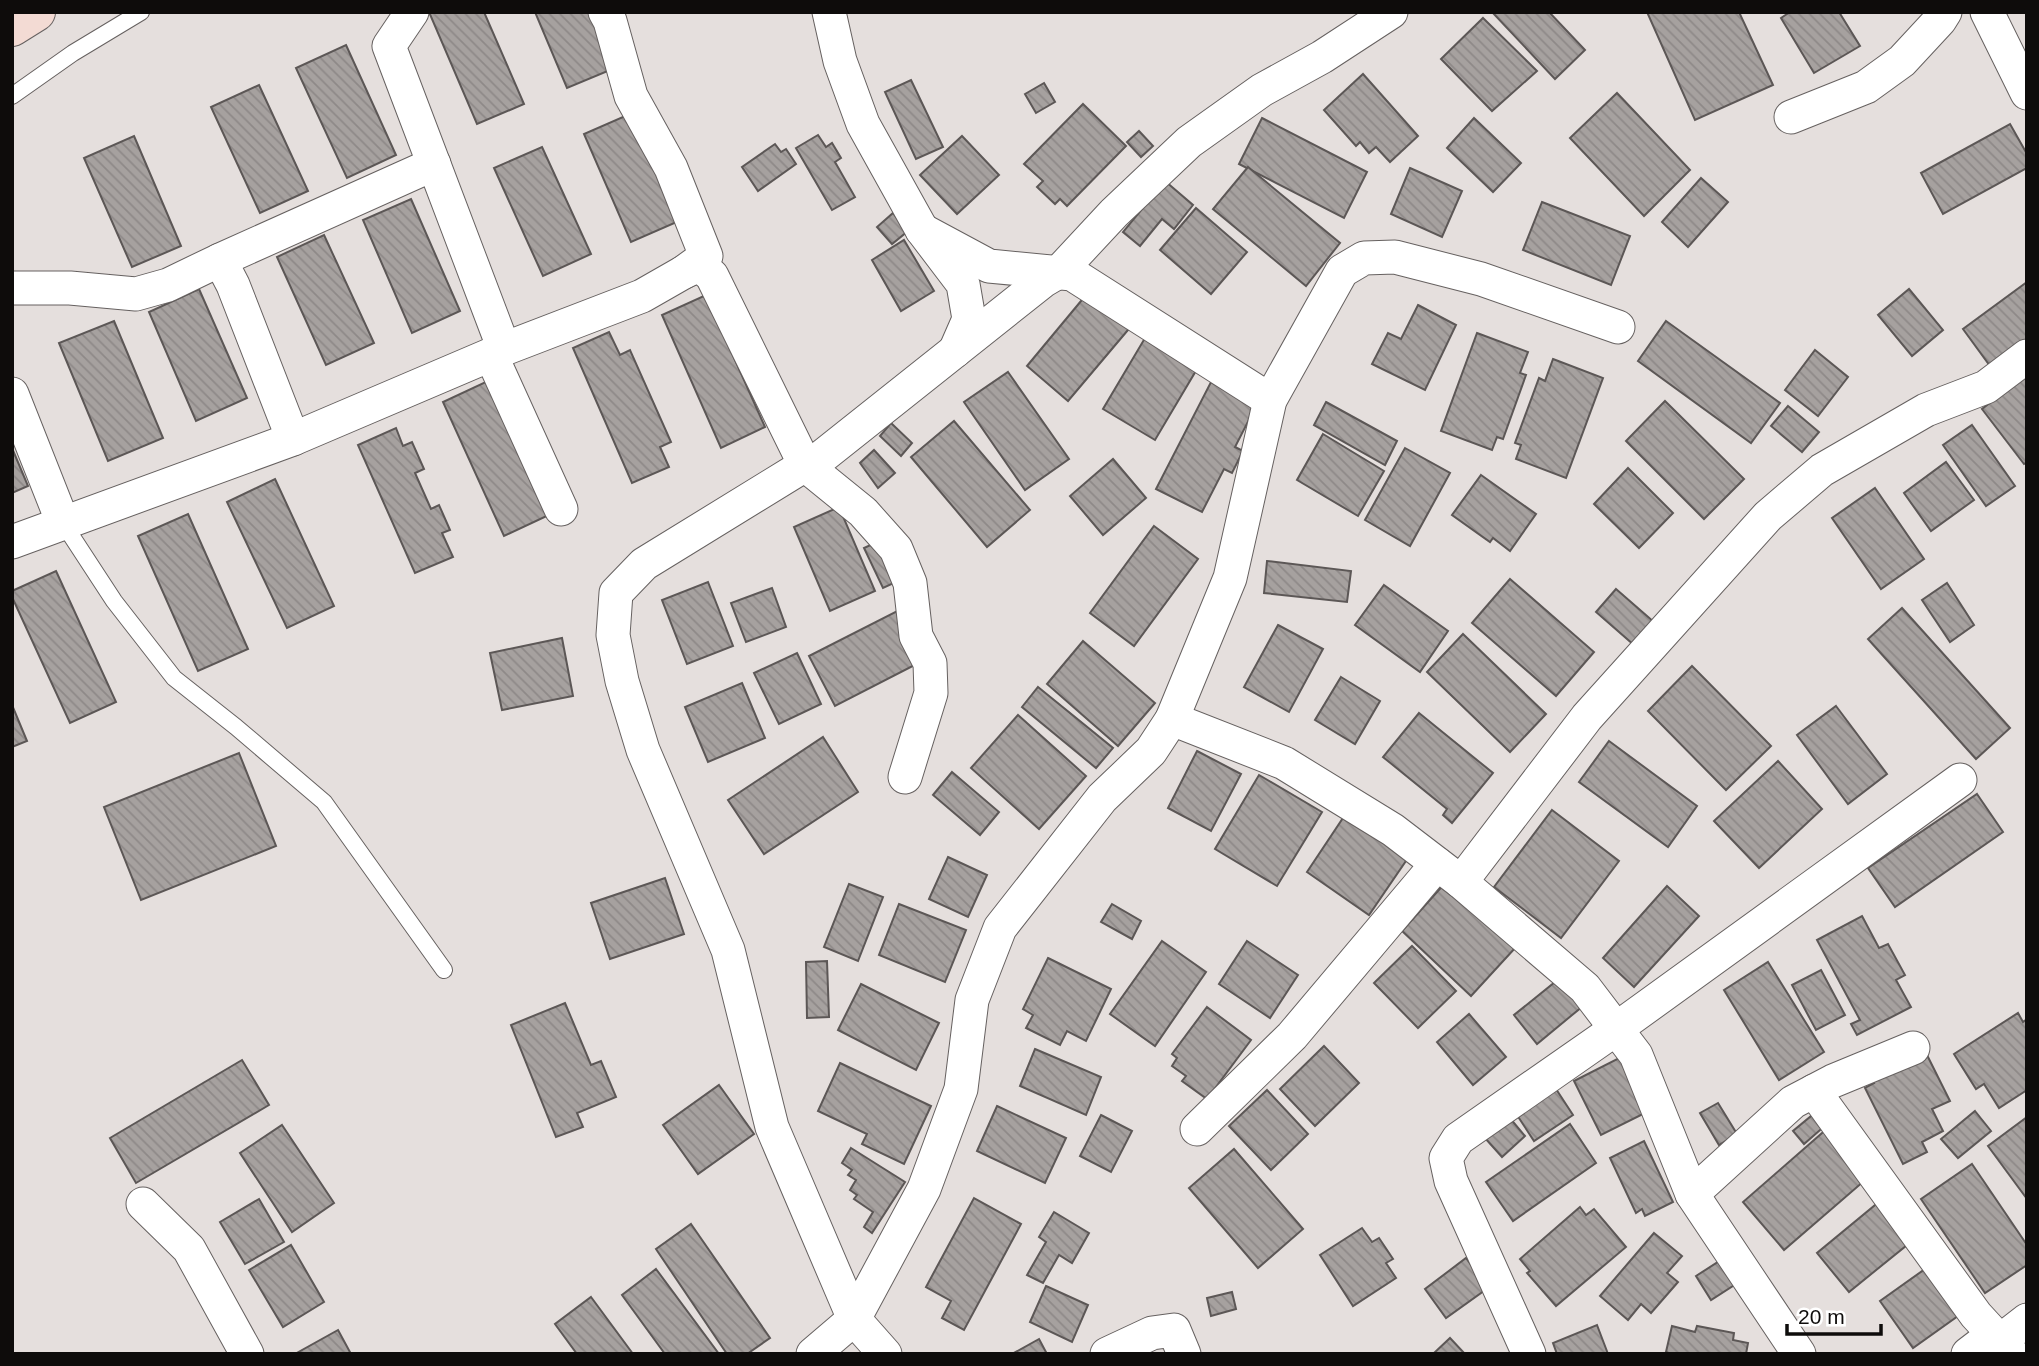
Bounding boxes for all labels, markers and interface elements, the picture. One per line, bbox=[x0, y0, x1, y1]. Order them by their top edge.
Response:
scale bar bbox=[1787, 1292, 1882, 1336]
text: 20 m bbox=[1798, 1305, 1845, 1328]

